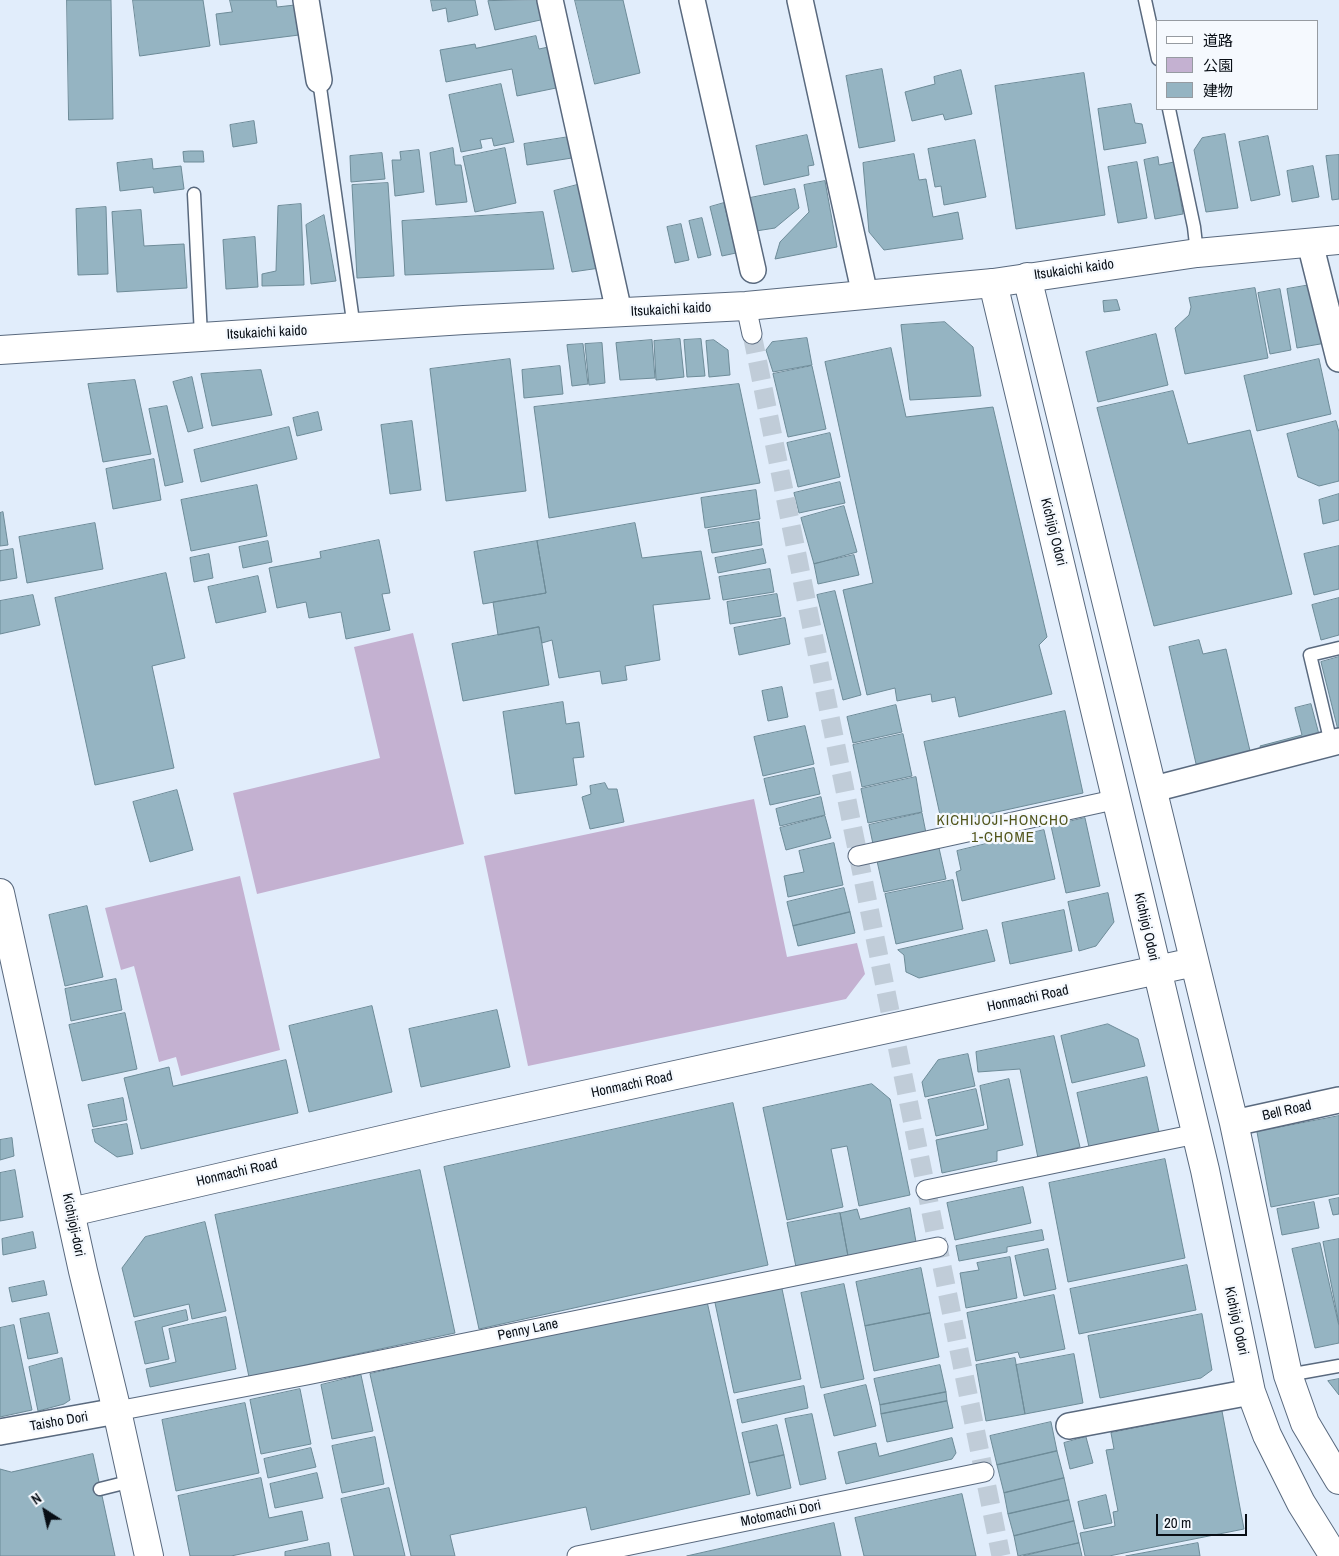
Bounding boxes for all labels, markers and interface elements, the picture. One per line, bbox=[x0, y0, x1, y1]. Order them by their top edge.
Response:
legend bbox=[1156, 20, 1319, 110]
text: 道路 bbox=[1203, 30, 1233, 51]
text: 公園 bbox=[1203, 55, 1233, 76]
text: 建物 bbox=[1203, 80, 1233, 101]
street label: Itsukaichi kaido bbox=[1033, 256, 1115, 284]
street label: Itsukaichi kaido bbox=[630, 300, 712, 320]
street label: Itsukaichi kaido bbox=[226, 323, 308, 343]
street label: Kichijoj Odori bbox=[1036, 496, 1070, 568]
district label: KICHIJOJI-HONCHO 1-CHOME bbox=[935, 812, 1071, 847]
street label: Kichijoj Odori bbox=[1130, 891, 1162, 963]
street label: Honmachi Road bbox=[986, 982, 1070, 1016]
street label: Honmachi Road bbox=[590, 1068, 674, 1102]
street label: Bell Road bbox=[1261, 1097, 1313, 1125]
street label: Honmachi Road bbox=[195, 1155, 279, 1191]
street label: Kichijoji-dori bbox=[58, 1192, 88, 1258]
street label: Kichijoj Odori bbox=[1221, 1285, 1251, 1357]
street label: Penny Lane bbox=[496, 1315, 560, 1345]
street label: Taisho Dori bbox=[29, 1409, 89, 1435]
north arrow bbox=[20, 1486, 70, 1536]
text: N bbox=[28, 1489, 45, 1508]
street label: Motomachi Dori bbox=[739, 1497, 823, 1531]
scale bar bbox=[1159, 1504, 1250, 1536]
text: 20 m bbox=[1164, 1512, 1191, 1533]

